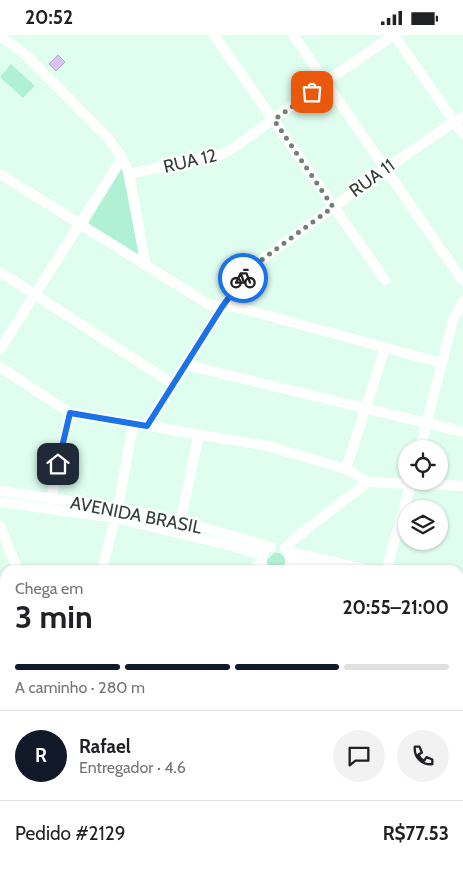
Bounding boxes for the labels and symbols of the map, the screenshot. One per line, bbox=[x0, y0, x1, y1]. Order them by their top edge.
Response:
pin bbox=[291, 71, 333, 113]
street label: RUA 12 bbox=[161, 144, 219, 178]
street label: RUA 11 bbox=[345, 154, 399, 202]
courier bbox=[218, 253, 268, 303]
pin bbox=[37, 443, 79, 485]
street label: AVENIDA BRASIL bbox=[69, 491, 203, 539]

